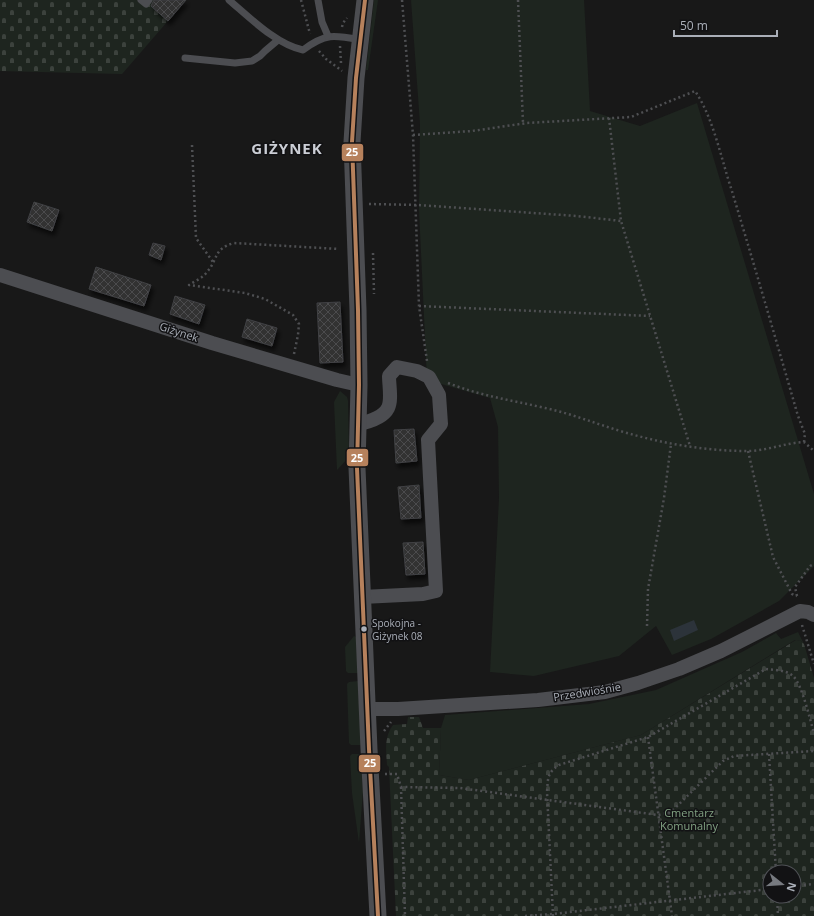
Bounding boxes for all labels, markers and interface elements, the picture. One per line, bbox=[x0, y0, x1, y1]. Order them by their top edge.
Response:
scale bar bbox=[674, 12, 777, 38]
text: 50 m bbox=[680, 17, 708, 34]
district label: GIŻYNEK bbox=[251, 138, 323, 158]
line badge: 25 bbox=[341, 143, 364, 162]
text: 25 bbox=[346, 144, 358, 159]
street label: Giżynek bbox=[158, 318, 201, 345]
line badge: 25 bbox=[346, 448, 369, 467]
text: 25 bbox=[351, 450, 363, 465]
place label: Spokojna - Giżynek 08 bbox=[372, 616, 423, 643]
marker: Spokojna - Giżynek 08 bbox=[359, 624, 369, 634]
street label: Przedwiośnie bbox=[552, 679, 622, 704]
line badge: 25 bbox=[358, 754, 381, 773]
text: 25 bbox=[364, 755, 376, 770]
park label: Cmentarz Komunalny bbox=[660, 805, 719, 833]
north arrow bbox=[762, 864, 802, 904]
text: N bbox=[784, 881, 801, 894]

